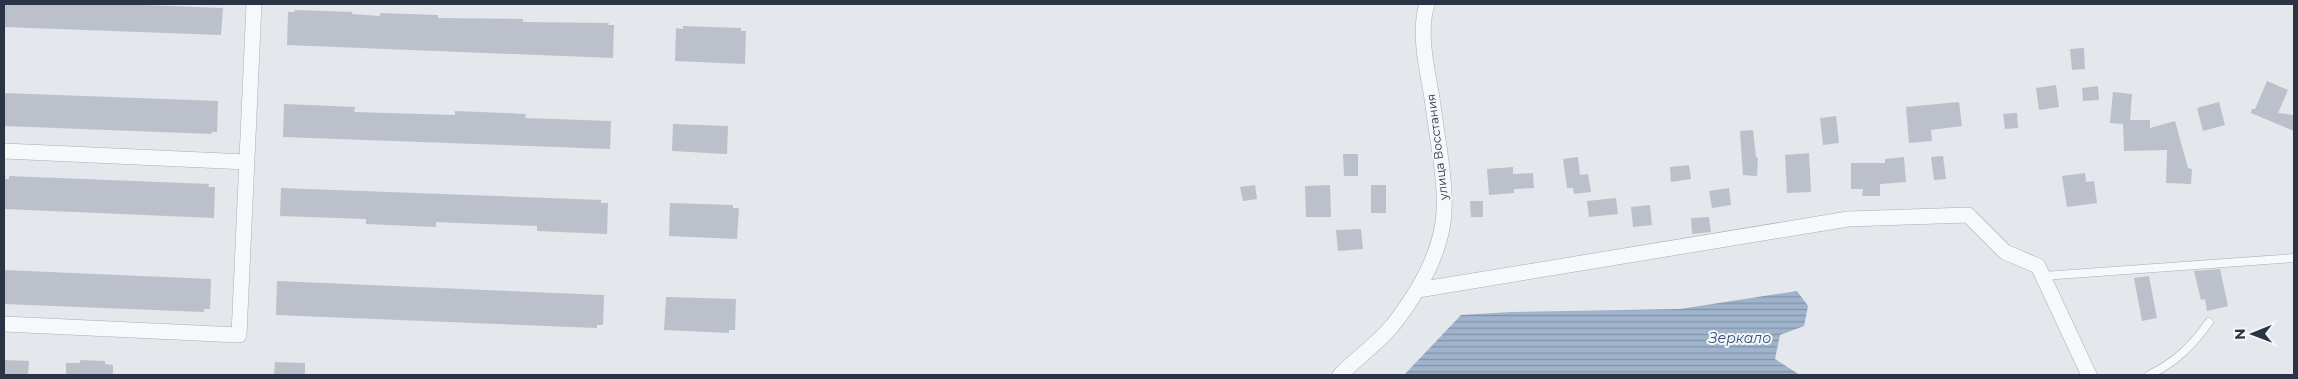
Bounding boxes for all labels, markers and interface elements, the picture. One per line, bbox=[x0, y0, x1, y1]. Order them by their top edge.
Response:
street label: улица Восстания bbox=[1423, 93, 1451, 202]
north arrow bbox=[2228, 309, 2278, 359]
text: N bbox=[2231, 328, 2249, 340]
water label: Зеркало bbox=[1708, 329, 1771, 347]

